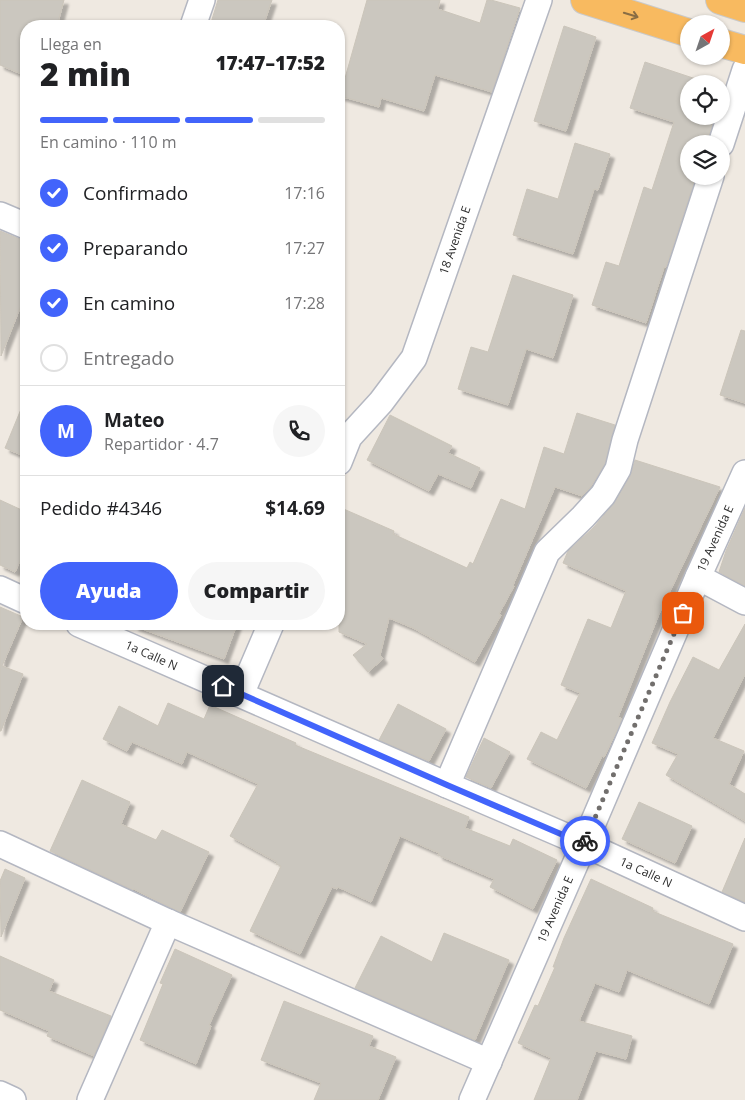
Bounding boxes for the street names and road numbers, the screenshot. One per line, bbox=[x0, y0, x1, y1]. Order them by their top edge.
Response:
street label: 18 Avenida E bbox=[435, 204, 474, 277]
street label: 19 Avenida E bbox=[692, 502, 737, 574]
street label: 1a Calle N bbox=[123, 636, 181, 674]
street label: 1a Calle N bbox=[617, 853, 675, 891]
street label: 19 Avenida E bbox=[533, 873, 577, 945]

